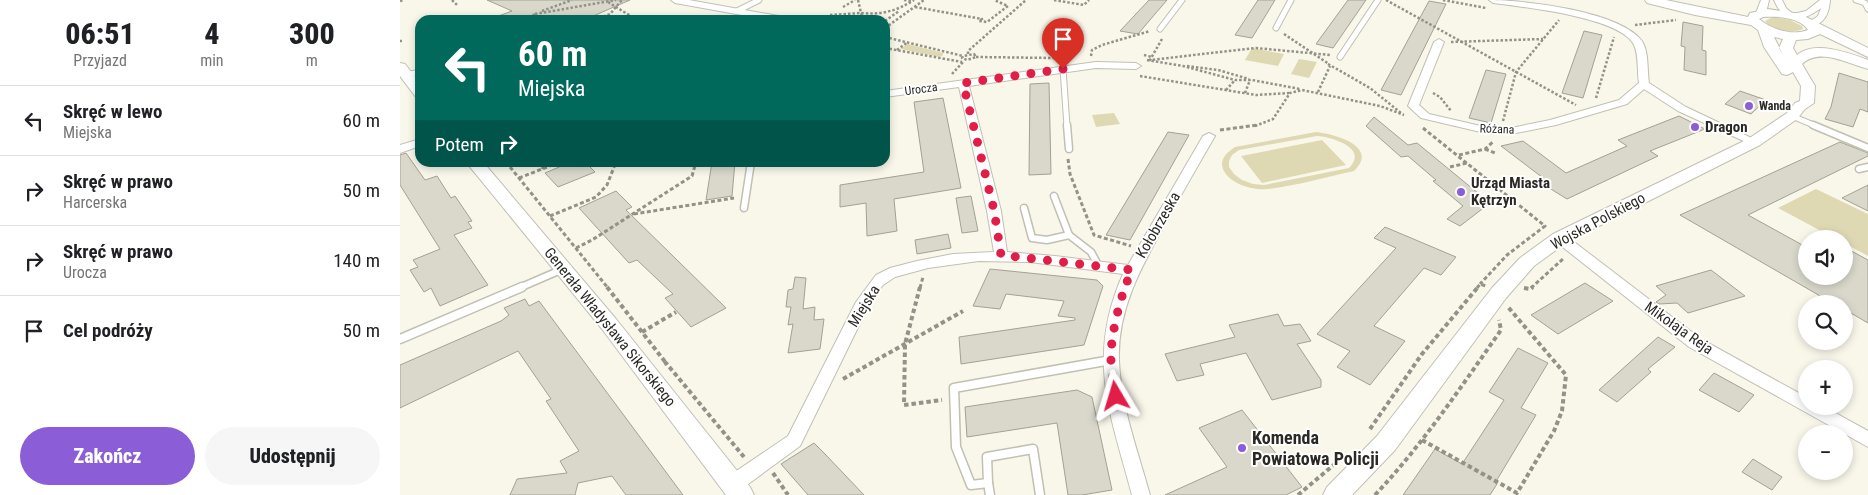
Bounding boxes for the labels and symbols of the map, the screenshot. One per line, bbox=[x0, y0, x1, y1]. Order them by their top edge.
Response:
pin bbox=[1042, 18, 1084, 69]
street label: Urocza bbox=[904, 80, 938, 98]
place label: Wanda bbox=[1759, 99, 1791, 113]
marker: Wanda bbox=[1743, 100, 1755, 112]
place label: Dragon bbox=[1705, 118, 1748, 136]
street label: Różana bbox=[1479, 121, 1515, 137]
marker: Dragon bbox=[1689, 121, 1701, 133]
place label: Urząd Miasta Kętrzyn bbox=[1471, 174, 1550, 209]
marker: Urząd Miasta Kętrzyn bbox=[1455, 186, 1467, 198]
street label: Kołobrzeska bbox=[1132, 189, 1184, 261]
street label: Wojska Polskiego bbox=[1548, 189, 1648, 253]
street label: Generała Władysława Sikorskiego bbox=[540, 244, 680, 410]
street label: Miejska bbox=[844, 282, 884, 330]
street label: Mikołaja Reja bbox=[1641, 298, 1717, 358]
position arrow bbox=[1089, 369, 1141, 421]
place label: Komenda Powiatowa Policji bbox=[1252, 427, 1379, 469]
marker: Komenda Powiatowa Policji bbox=[1236, 442, 1248, 454]

